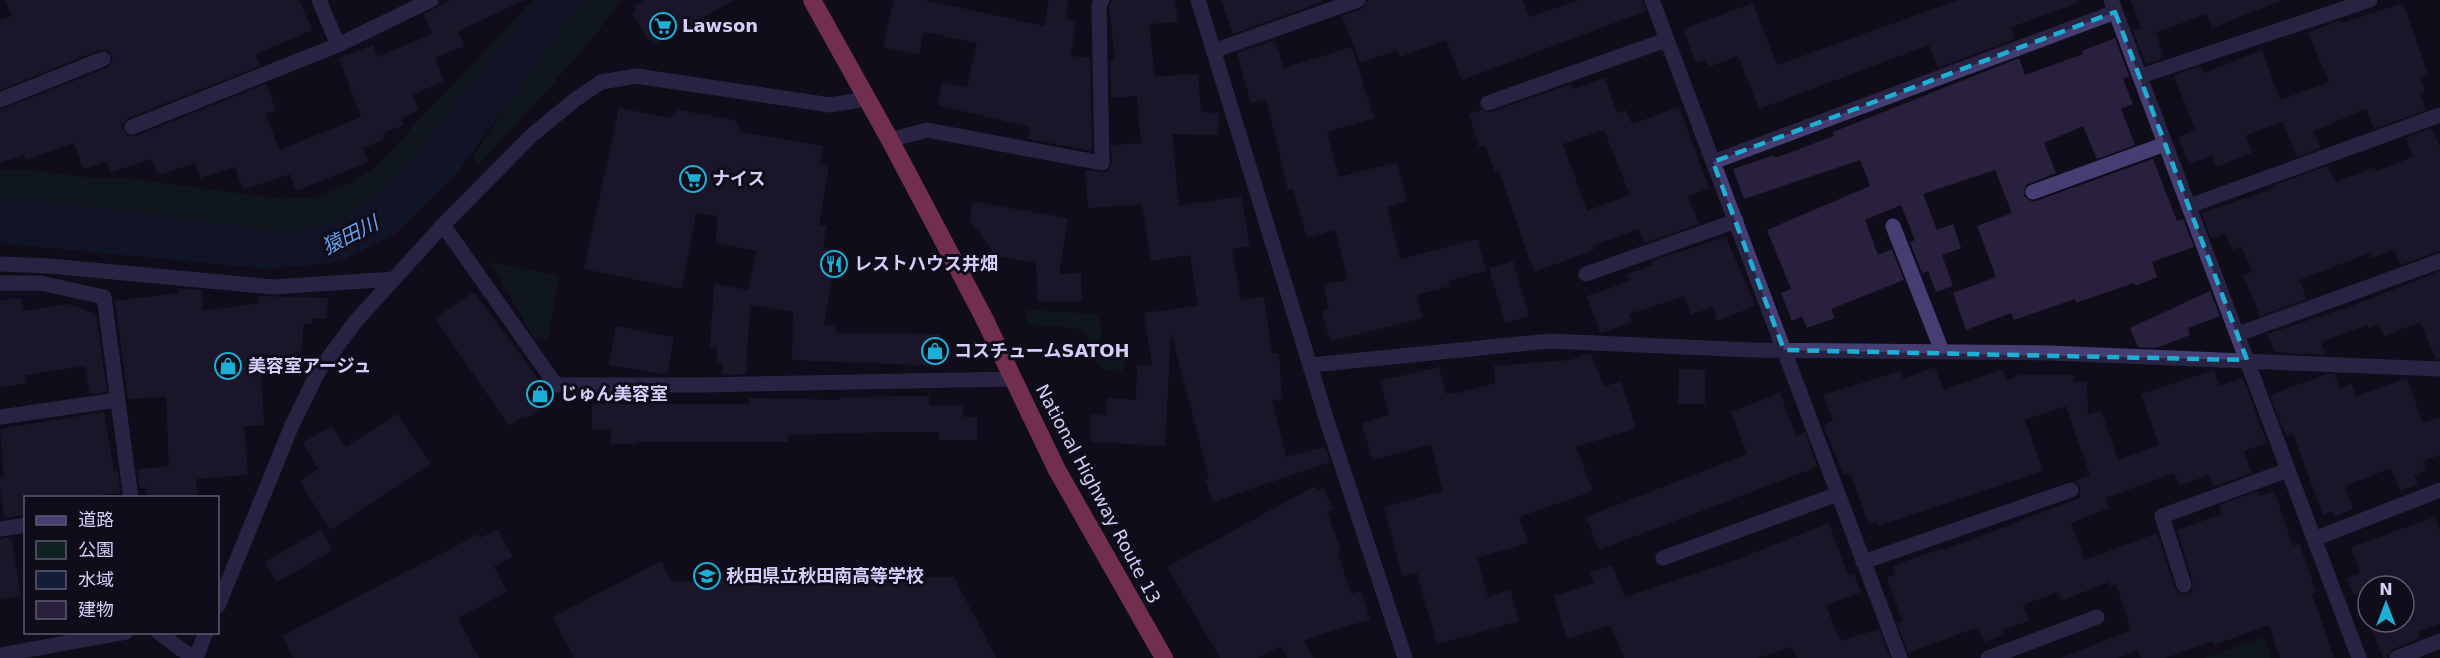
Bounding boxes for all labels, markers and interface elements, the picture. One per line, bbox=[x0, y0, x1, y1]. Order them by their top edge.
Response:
supermarket icon: Lawson bbox=[648, 11, 678, 41]
place label: Lawson bbox=[682, 15, 758, 36]
supermarket icon: ナイス bbox=[678, 164, 708, 194]
place label: ナイス bbox=[712, 168, 765, 189]
water label: 猿田川 bbox=[318, 210, 384, 259]
restaurant icon: レストハウス井畑 bbox=[819, 249, 849, 279]
place label: レストハウス井畑 bbox=[854, 253, 998, 274]
shop icon: コスチュームSATOH bbox=[920, 336, 950, 366]
place label: コスチュームSATOH bbox=[954, 340, 1130, 361]
shop icon: 美容室アージュ bbox=[213, 351, 243, 381]
place label: 美容室アージュ bbox=[248, 355, 371, 376]
shop icon: じゅん美容室 bbox=[525, 379, 555, 409]
street label: National Highway Route 13 bbox=[1032, 381, 1165, 607]
place label: じゅん美容室 bbox=[560, 383, 668, 404]
legend bbox=[24, 496, 219, 634]
text: 道路 bbox=[78, 509, 114, 530]
text: 公園 bbox=[78, 539, 114, 560]
school or university icon: 秋田県立秋田南高等学校 bbox=[692, 561, 722, 591]
place label: 秋田県立秋田南高等学校 bbox=[726, 565, 924, 586]
text: 水域 bbox=[78, 569, 114, 590]
north arrow bbox=[2356, 574, 2416, 634]
text: N bbox=[2379, 580, 2393, 599]
text: 建物 bbox=[78, 599, 114, 620]

